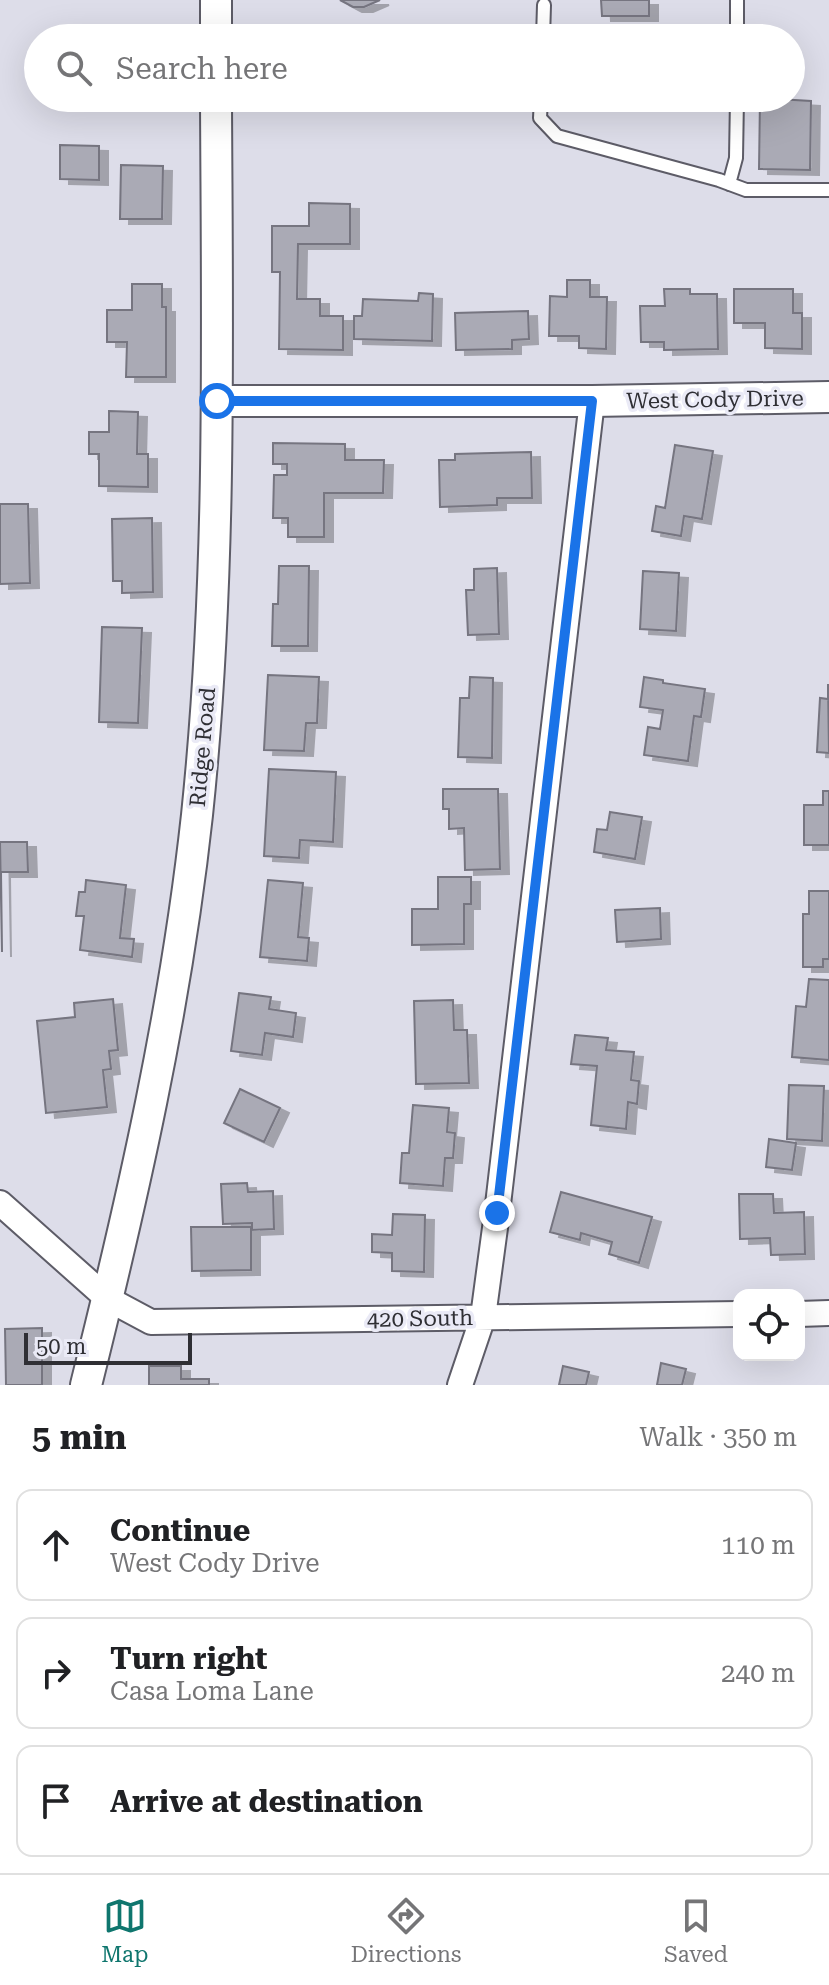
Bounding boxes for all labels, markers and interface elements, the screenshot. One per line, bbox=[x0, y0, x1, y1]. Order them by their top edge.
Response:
search box bbox=[24, 24, 805, 112]
icon: search bbox=[52, 46, 96, 90]
text: Search here bbox=[116, 51, 288, 86]
route start bbox=[199, 383, 235, 419]
street label: West Cody Drive bbox=[626, 385, 804, 414]
street label: Ridge Road bbox=[185, 686, 220, 808]
route end bbox=[479, 1195, 515, 1231]
map controls bbox=[733, 1289, 805, 1361]
button: locate bbox=[733, 1289, 805, 1361]
street label: 420 South bbox=[367, 1305, 473, 1332]
scale bar bbox=[24, 1329, 192, 1365]
text: 50 m bbox=[36, 1334, 86, 1359]
text: 5 min bbox=[32, 1417, 127, 1457]
text: Walk · 350 m bbox=[639, 1422, 797, 1452]
text: Continue bbox=[110, 1513, 250, 1548]
icon: ahead bbox=[34, 1523, 78, 1567]
text: 110 m bbox=[721, 1530, 795, 1560]
text: West Cody Drive bbox=[110, 1548, 319, 1578]
text: Turn right bbox=[110, 1641, 267, 1676]
icon: right bbox=[34, 1651, 78, 1695]
text: 240 m bbox=[721, 1658, 795, 1688]
text: Casa Loma Lane bbox=[110, 1676, 314, 1706]
icon: arrive bbox=[34, 1779, 78, 1823]
text: Arrive at destination bbox=[110, 1784, 423, 1819]
tab: Map bbox=[101, 1894, 148, 1967]
tab: Directions bbox=[351, 1894, 461, 1967]
tab: Saved bbox=[664, 1894, 728, 1967]

